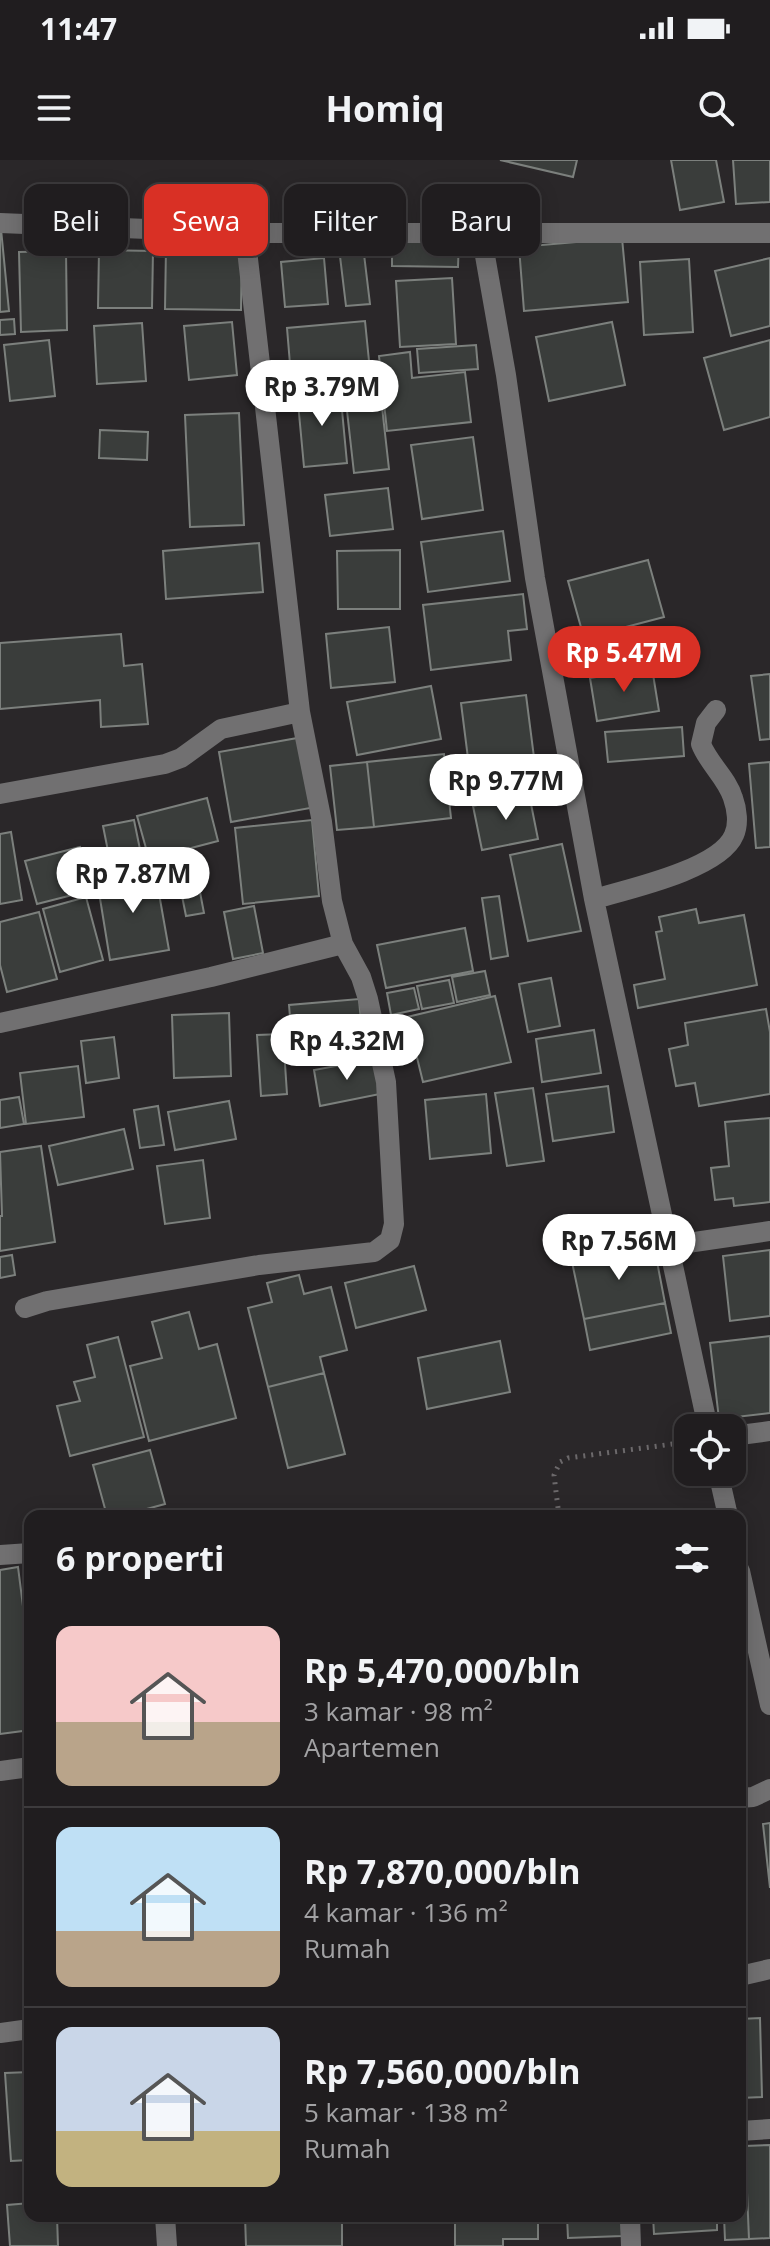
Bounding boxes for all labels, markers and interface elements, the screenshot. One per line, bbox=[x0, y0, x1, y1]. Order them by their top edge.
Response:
text: 11:47 bbox=[40, 8, 117, 49]
text: Homiq bbox=[326, 84, 444, 133]
icon: menu bbox=[32, 86, 76, 130]
icon: search bbox=[694, 86, 738, 130]
chip: Beli bbox=[24, 184, 128, 256]
chip: Sewa bbox=[144, 184, 268, 256]
chip: Filter bbox=[284, 184, 406, 256]
chip: Baru bbox=[422, 184, 540, 256]
pin: Rp 3.79M bbox=[239, 360, 405, 428]
text: Rp 3.79M bbox=[264, 368, 380, 404]
pin: Rp 5.47M bbox=[541, 626, 707, 694]
text: Rp 5.47M bbox=[566, 634, 682, 670]
pin: Rp 9.77M bbox=[423, 754, 589, 822]
text: Rp 9.77M bbox=[448, 762, 564, 798]
pin: Rp 7.87M bbox=[50, 847, 216, 915]
text: Rp 7.87M bbox=[75, 855, 191, 891]
pin: Rp 4.32M bbox=[264, 1014, 430, 1082]
text: Rp 4.32M bbox=[289, 1022, 405, 1058]
pin: Rp 7.56M bbox=[536, 1214, 702, 1282]
text: Rp 7.56M bbox=[561, 1222, 677, 1258]
map controls bbox=[674, 1414, 746, 1486]
button: locate bbox=[674, 1414, 746, 1486]
text: 6 properti bbox=[56, 1535, 224, 1581]
icon: filters bbox=[670, 1536, 714, 1580]
text: Rp 5,470,000/bln bbox=[304, 1647, 581, 1693]
icon: home bbox=[120, 1658, 216, 1754]
text: 3 kamar · 98 m² bbox=[304, 1693, 493, 1729]
text: Apartemen bbox=[304, 1729, 440, 1765]
text: Rp 7,870,000/bln bbox=[304, 1848, 581, 1894]
icon: home bbox=[120, 1859, 216, 1955]
text: 4 kamar · 136 m² bbox=[304, 1894, 508, 1930]
text: Rumah bbox=[304, 1930, 390, 1966]
text: Rp 7,560,000/bln bbox=[304, 2048, 581, 2094]
icon: home bbox=[120, 2059, 216, 2155]
text: 5 kamar · 138 m² bbox=[304, 2094, 508, 2130]
text: Rumah bbox=[304, 2130, 390, 2166]

